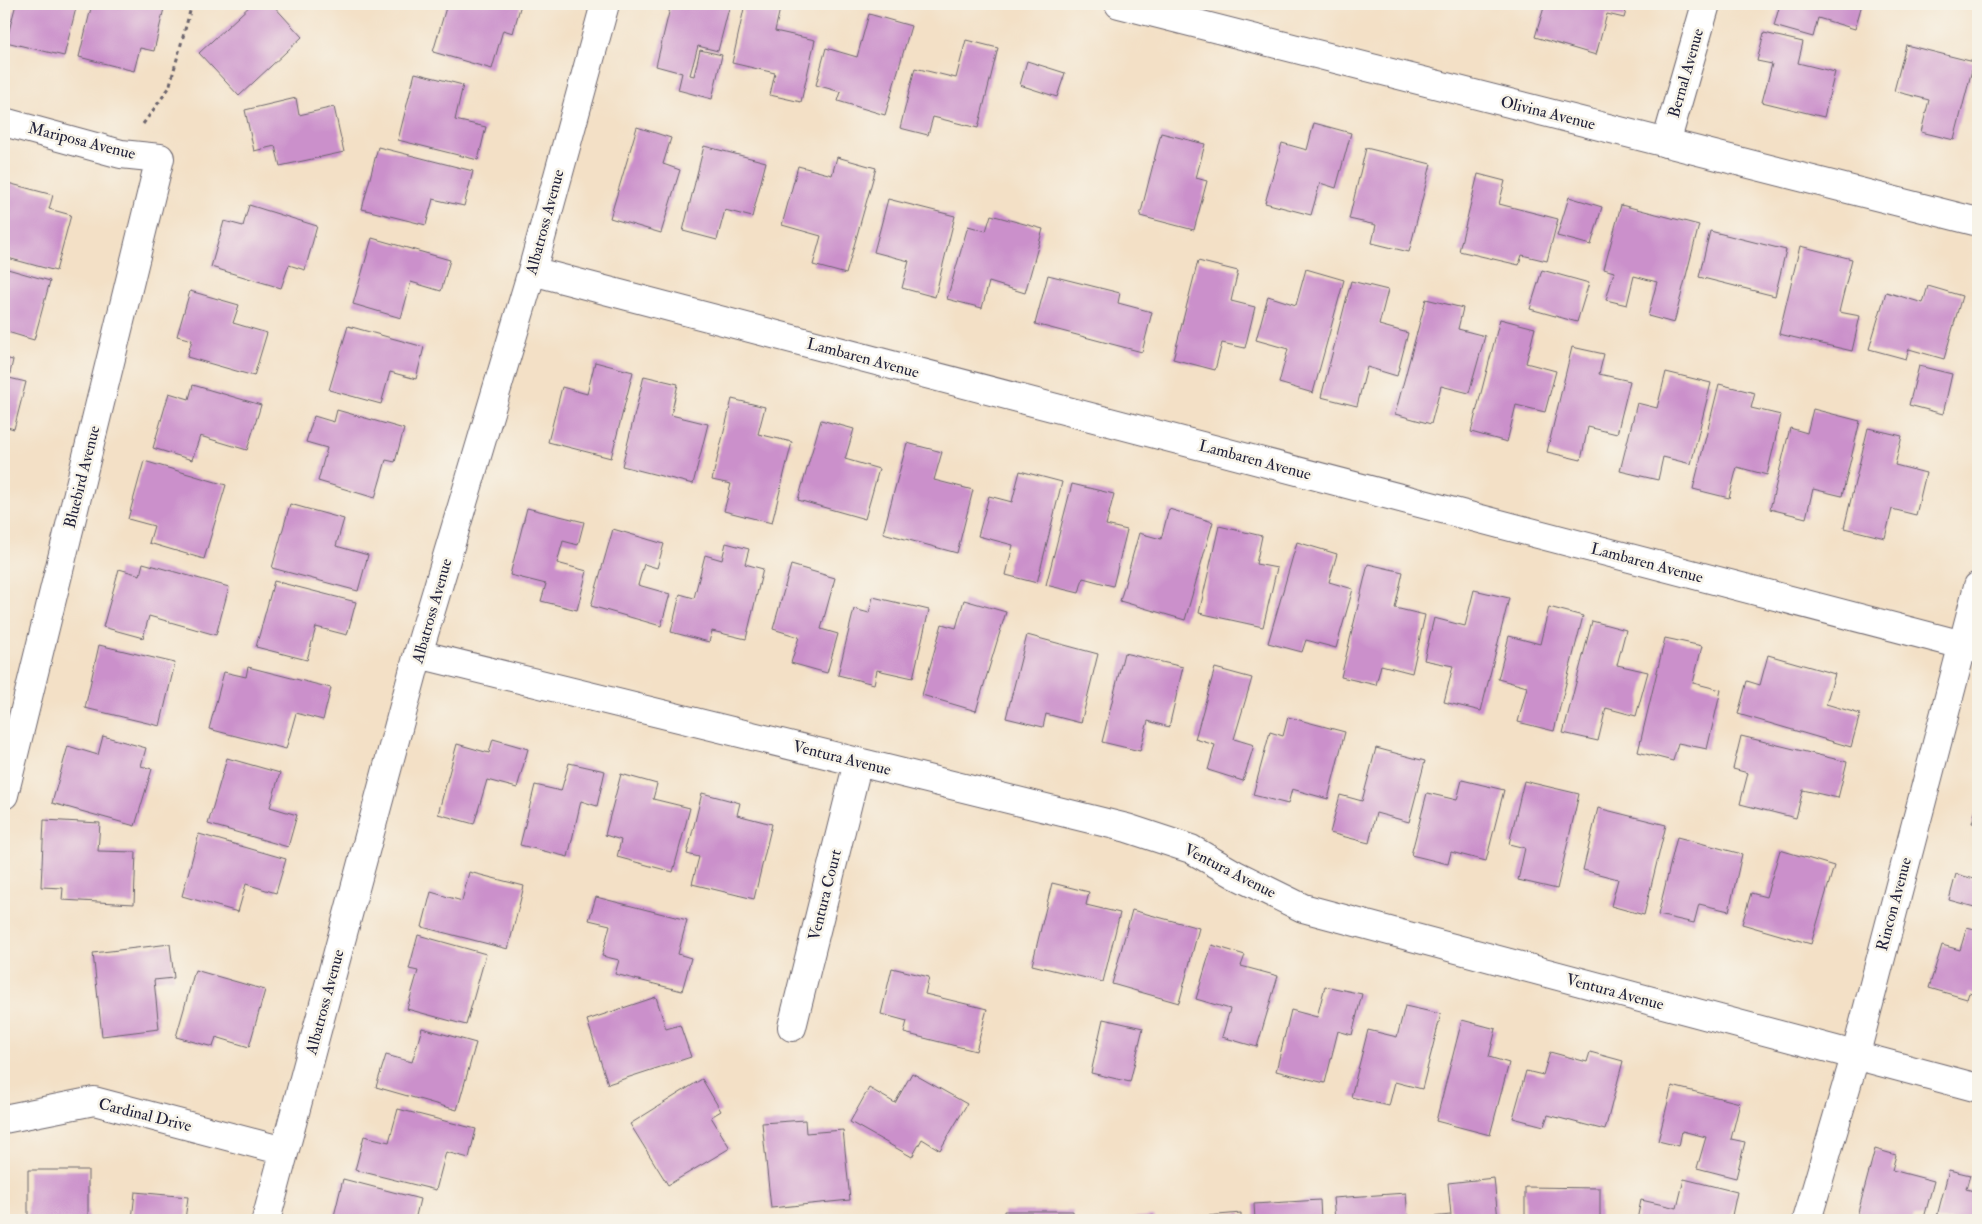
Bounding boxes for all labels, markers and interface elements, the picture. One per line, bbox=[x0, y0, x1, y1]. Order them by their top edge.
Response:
street label: Bernal Avenue bbox=[1664, 26, 1708, 120]
street label: Olivina Avenue bbox=[1499, 92, 1598, 135]
street label: Mariposa Avenue bbox=[26, 118, 138, 165]
street label: Albatross Avenue bbox=[521, 167, 569, 278]
street label: Lambaren Avenue bbox=[805, 333, 922, 383]
street label: Bluebird Avenue bbox=[60, 423, 104, 530]
street label: Lambaren Avenue bbox=[1197, 435, 1314, 485]
street label: Lambaren Avenue bbox=[1589, 538, 1706, 588]
street label: Albatross Avenue bbox=[407, 556, 457, 667]
street label: Ventura Avenue bbox=[791, 736, 893, 780]
street label: Ventura Avenue bbox=[1181, 839, 1280, 903]
street label: Ventura Court bbox=[804, 847, 846, 943]
street label: Rincon Avenue bbox=[1872, 855, 1916, 953]
street label: Albatross Avenue bbox=[301, 947, 349, 1058]
street label: Ventura Avenue bbox=[1564, 969, 1666, 1015]
street label: Cardinal Drive bbox=[96, 1094, 194, 1136]

